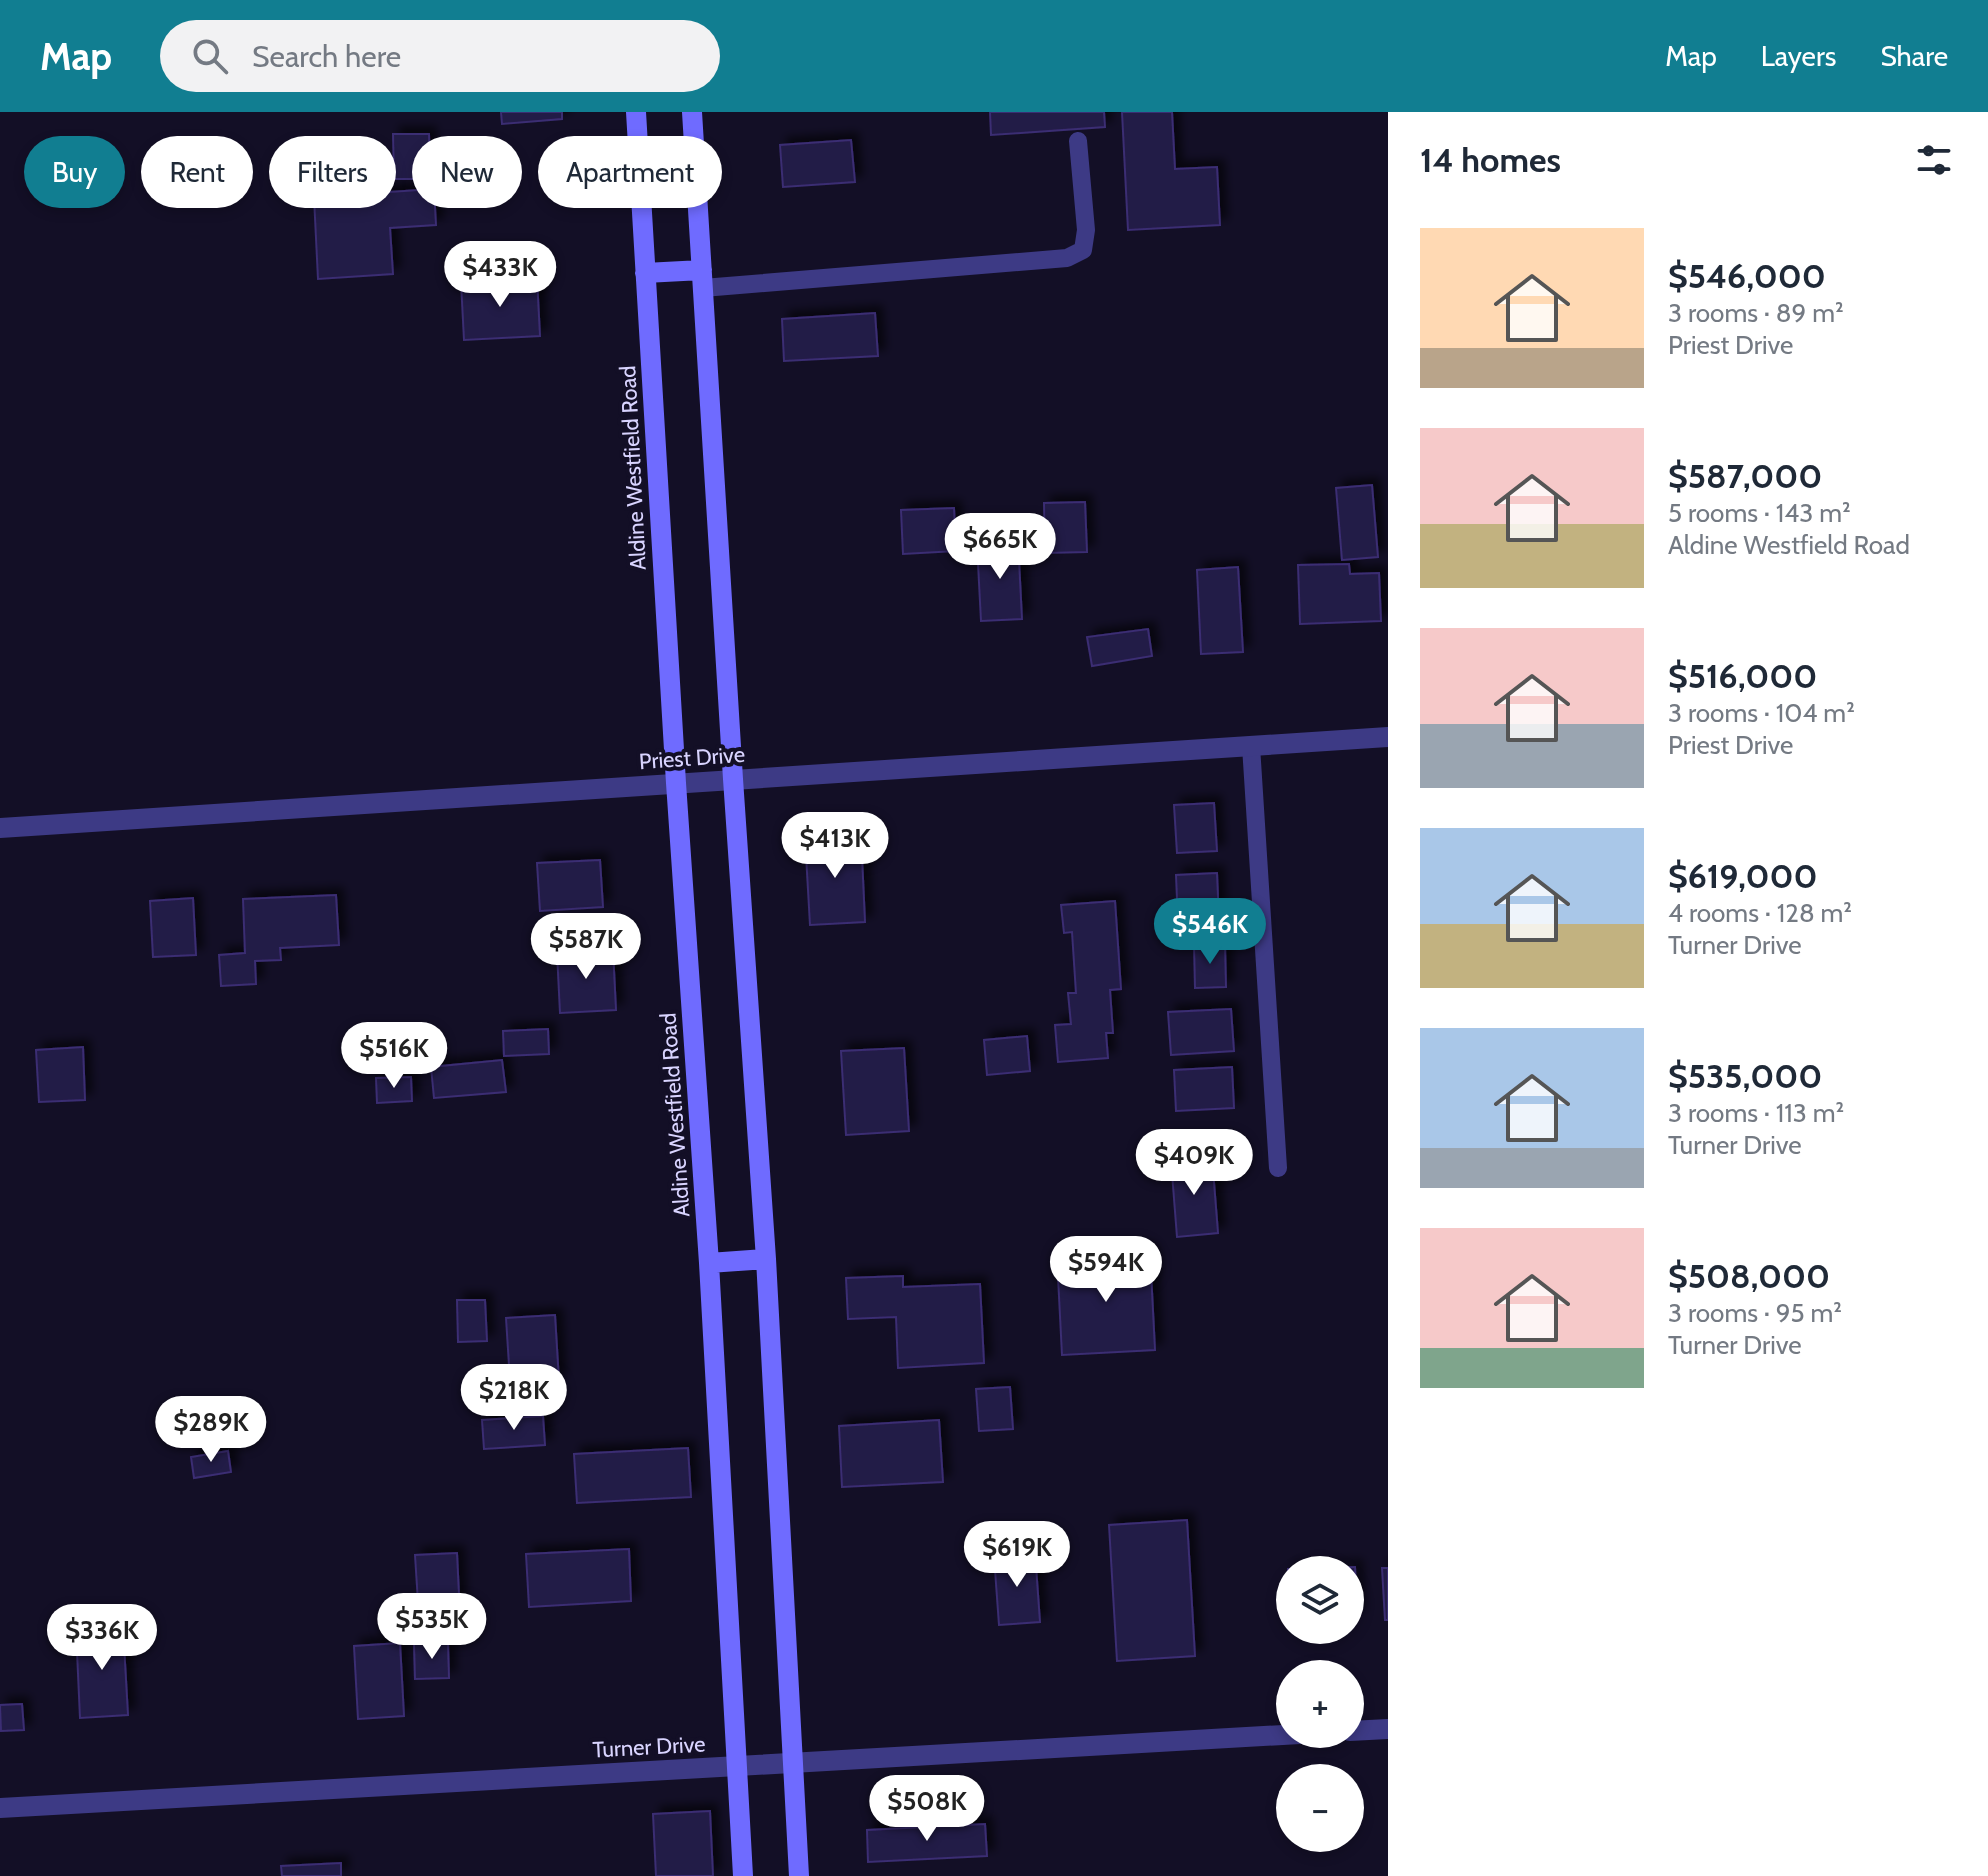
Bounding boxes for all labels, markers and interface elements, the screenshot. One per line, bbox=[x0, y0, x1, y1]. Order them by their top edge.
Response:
search box bbox=[160, 20, 720, 92]
text: Map bbox=[40, 33, 112, 80]
icon: search bbox=[188, 34, 232, 78]
text: Search here bbox=[252, 38, 401, 75]
text: Map bbox=[1665, 39, 1717, 73]
text: Layers bbox=[1761, 39, 1836, 73]
text: Share bbox=[1880, 39, 1948, 73]
chip: Buy bbox=[24, 136, 125, 208]
chip: Rent bbox=[141, 136, 253, 208]
chip: Filters bbox=[269, 136, 396, 208]
chip: New bbox=[412, 136, 522, 208]
chip: Apartment bbox=[538, 136, 722, 208]
icon: filters bbox=[1912, 138, 1956, 182]
text: 14 homes bbox=[1420, 139, 1561, 181]
pin: $433K bbox=[444, 241, 556, 309]
text: $433K bbox=[462, 251, 538, 283]
text: $546,000 bbox=[1668, 255, 1826, 297]
icon: home bbox=[1484, 260, 1580, 356]
text: 3 rooms · 89 m² bbox=[1668, 297, 1844, 329]
text: Priest Drive bbox=[1668, 329, 1793, 361]
street label: Aldine Westfield Road bbox=[614, 365, 652, 571]
text: $587,000 bbox=[1668, 455, 1822, 497]
icon: home bbox=[1484, 460, 1580, 556]
text: 5 rooms · 143 m² bbox=[1668, 497, 1851, 529]
pin: $665K bbox=[944, 513, 1056, 581]
text: $665K bbox=[963, 523, 1037, 555]
text: Aldine Westfield Road bbox=[1668, 529, 1910, 561]
text: $516,000 bbox=[1668, 655, 1817, 697]
icon: home bbox=[1484, 660, 1580, 756]
text: 3 rooms · 104 m² bbox=[1668, 697, 1855, 729]
text: Priest Drive bbox=[1668, 729, 1793, 761]
street label: Priest Drive bbox=[638, 741, 746, 775]
pin: $413K bbox=[779, 812, 891, 880]
text: $413K bbox=[800, 822, 870, 854]
text: $619,000 bbox=[1668, 855, 1818, 897]
icon: home bbox=[1484, 860, 1580, 956]
text: 4 rooms · 128 m² bbox=[1668, 897, 1852, 929]
pin: $546K bbox=[1154, 898, 1266, 966]
text: $546K bbox=[1172, 908, 1248, 940]
pin: $587K bbox=[530, 913, 642, 981]
text: $587K bbox=[549, 923, 623, 955]
text: Turner Drive bbox=[1668, 929, 1802, 961]
street label: Aldine Westfield Road bbox=[654, 1012, 696, 1218]
pin: $516K bbox=[338, 1022, 450, 1090]
text: $516K bbox=[359, 1032, 429, 1064]
text: $535,000 bbox=[1668, 1055, 1822, 1097]
icon: home bbox=[1484, 1060, 1580, 1156]
text: 3 rooms · 113 m² bbox=[1668, 1097, 1844, 1129]
pin: $409K bbox=[1138, 1129, 1250, 1197]
text: Turner Drive bbox=[1668, 1129, 1802, 1161]
text: $409K bbox=[1154, 1139, 1234, 1171]
pin: $594K bbox=[1050, 1236, 1162, 1304]
text: $594K bbox=[1068, 1246, 1144, 1278]
text: $508,000 bbox=[1668, 1255, 1830, 1297]
icon: home bbox=[1484, 1260, 1580, 1356]
text: 3 rooms · 95 m² bbox=[1668, 1297, 1842, 1329]
text: Turner Drive bbox=[1668, 1329, 1802, 1361]
pin: $218K bbox=[458, 1364, 570, 1432]
text: $218K bbox=[479, 1374, 549, 1406]
pin: $289K bbox=[155, 1396, 267, 1464]
text: $289K bbox=[173, 1406, 249, 1438]
pin: $619K bbox=[961, 1521, 1073, 1589]
text: $619K bbox=[982, 1531, 1052, 1563]
map controls bbox=[1276, 1556, 1364, 1852]
button: layers bbox=[1276, 1556, 1364, 1644]
pin: $535K bbox=[376, 1593, 488, 1661]
text: $535K bbox=[395, 1603, 469, 1635]
pin: $336K bbox=[46, 1604, 158, 1672]
text: $336K bbox=[65, 1614, 139, 1646]
button: + bbox=[1276, 1660, 1364, 1748]
street label: Turner Drive bbox=[592, 1731, 706, 1763]
button: − bbox=[1276, 1764, 1364, 1852]
pin: $508K bbox=[871, 1775, 983, 1843]
text: $508K bbox=[887, 1785, 967, 1817]

